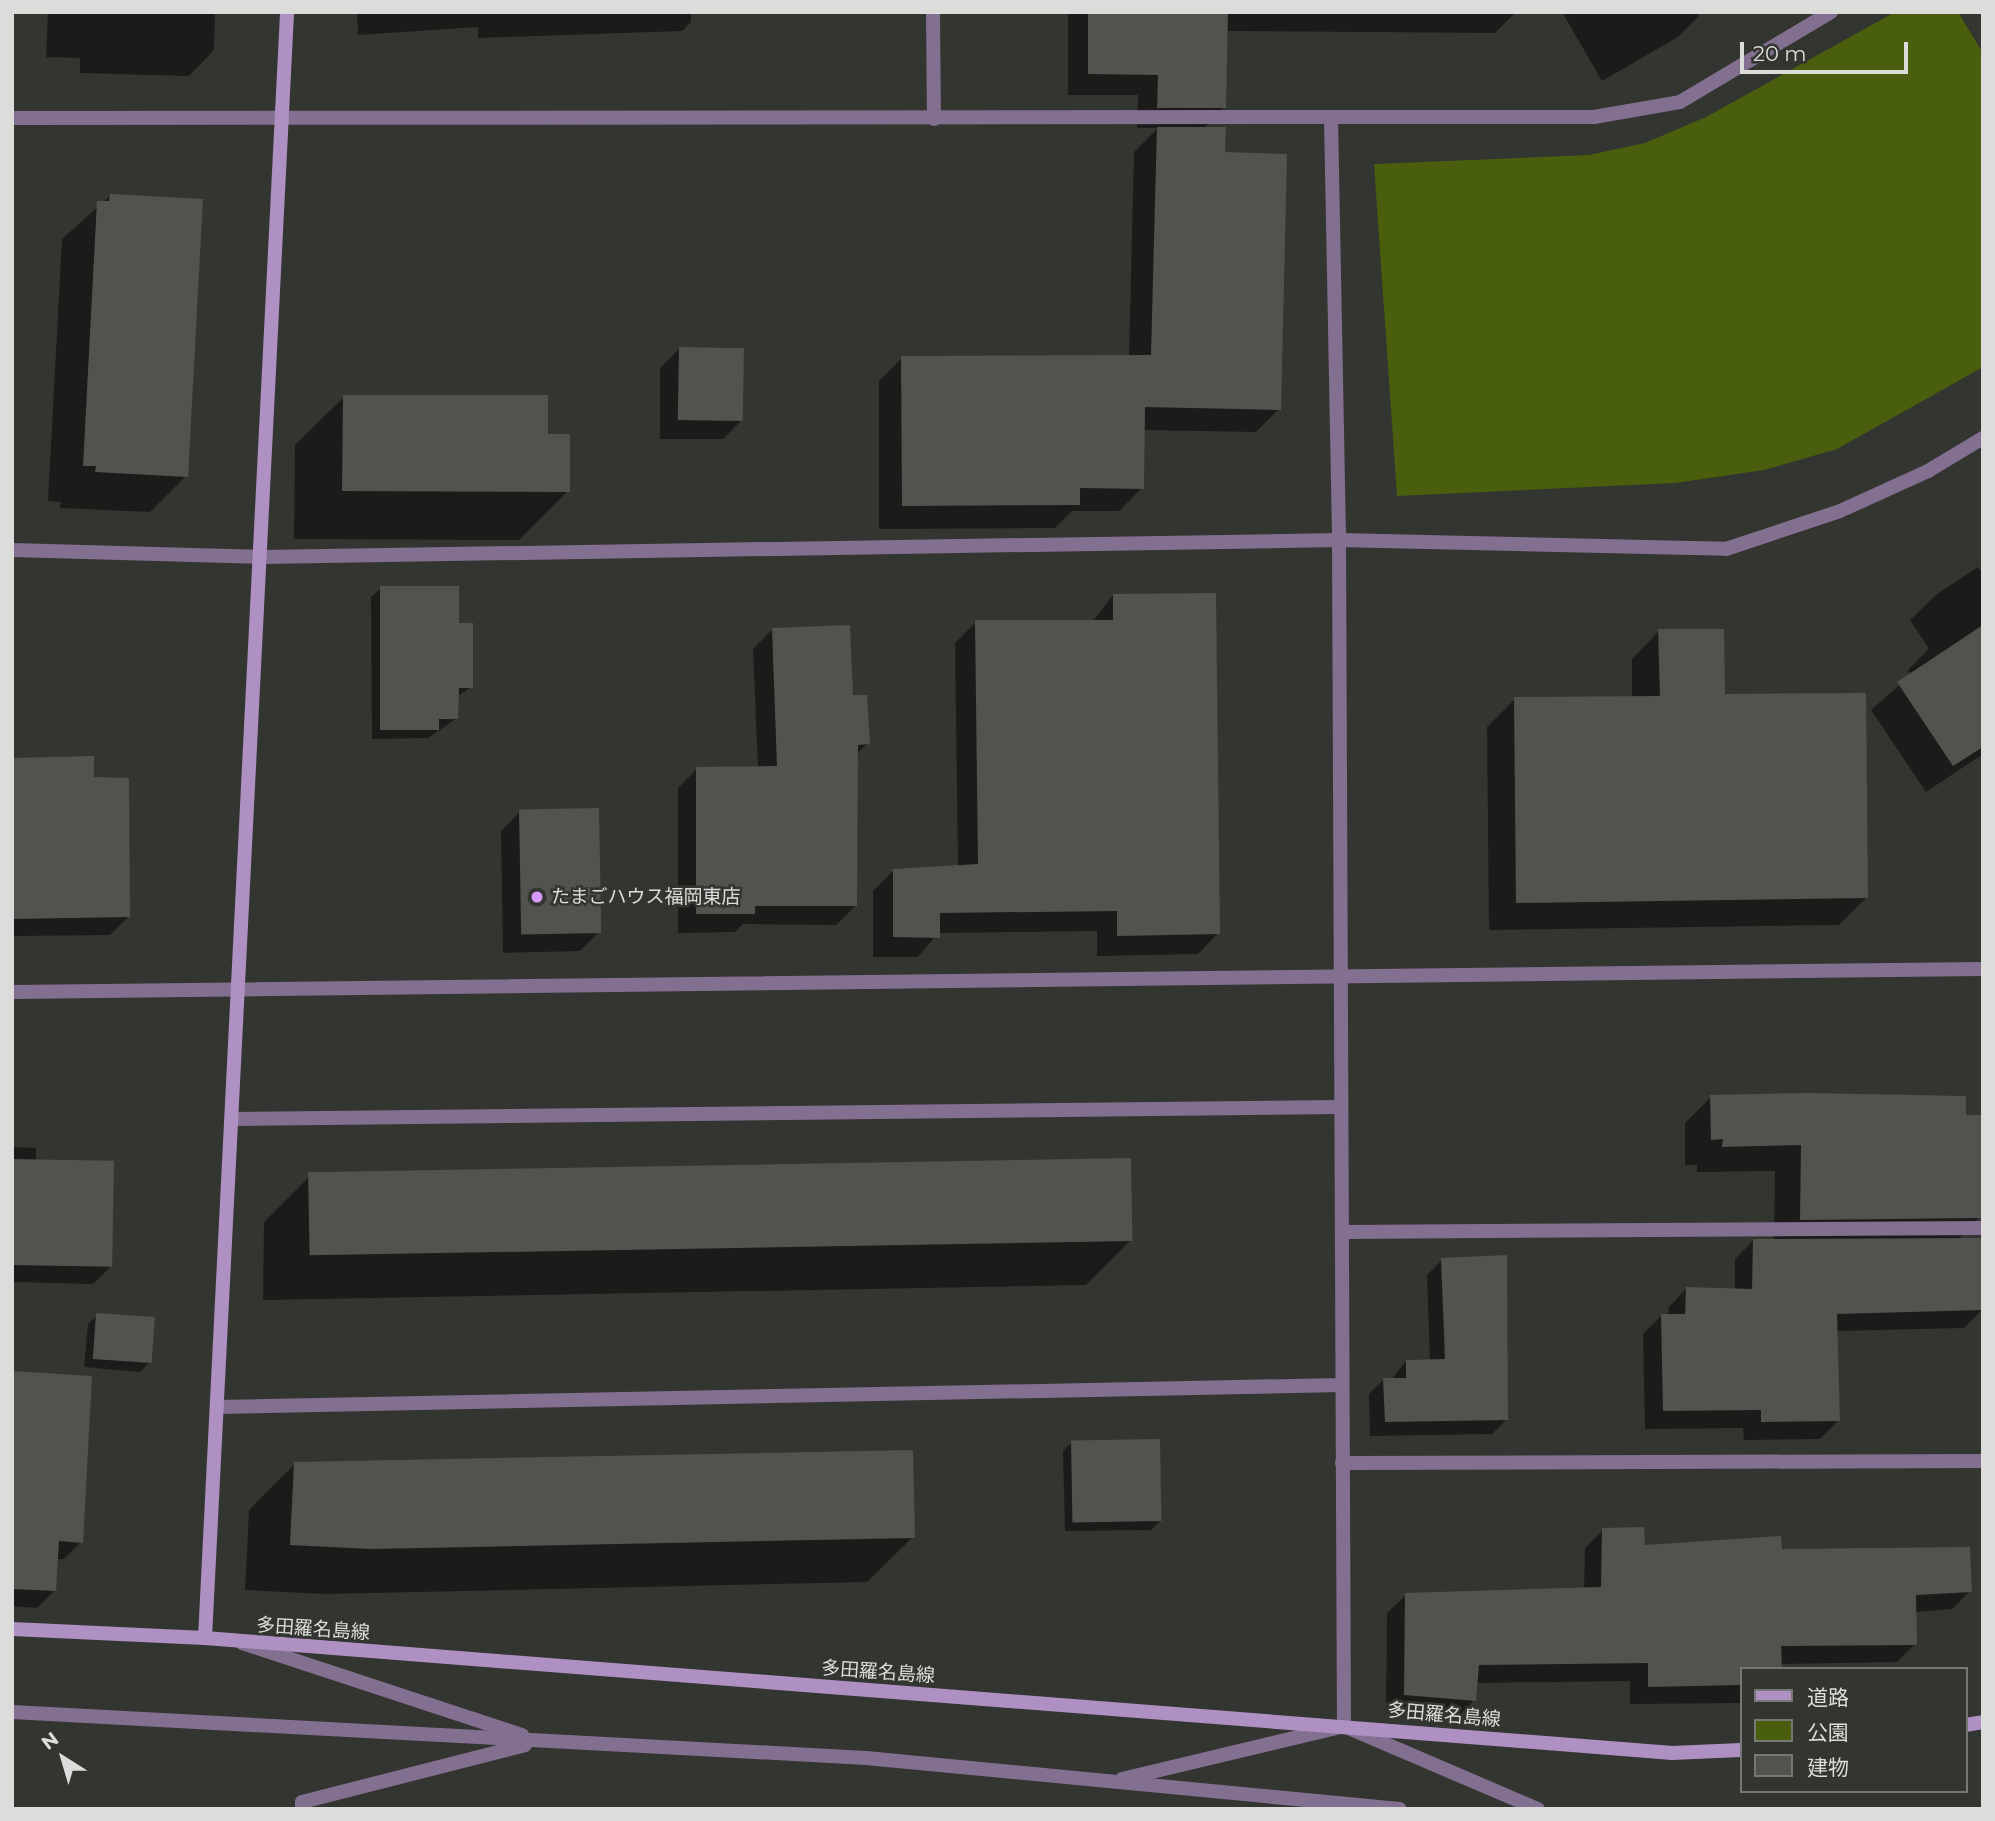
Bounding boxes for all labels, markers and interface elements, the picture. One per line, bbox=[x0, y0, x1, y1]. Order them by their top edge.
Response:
scale bar bbox=[1743, 28, 1911, 72]
text: 20 m bbox=[1753, 41, 1807, 66]
place label: たまごハウス福岡東店 bbox=[551, 886, 741, 908]
marker: たまごハウス福岡東店 bbox=[529, 889, 545, 905]
street label: 多田羅名島線 bbox=[255, 1614, 371, 1644]
street label: 多田羅名島線 bbox=[820, 1657, 936, 1687]
legend bbox=[1740, 1667, 1967, 1793]
text: 道路 bbox=[1807, 1685, 1849, 1710]
street label: 多田羅名島線 bbox=[1386, 1699, 1502, 1731]
text: 公園 bbox=[1807, 1720, 1849, 1745]
north arrow bbox=[28, 1723, 98, 1793]
text: N bbox=[37, 1727, 63, 1755]
text: 建物 bbox=[1807, 1755, 1849, 1780]

